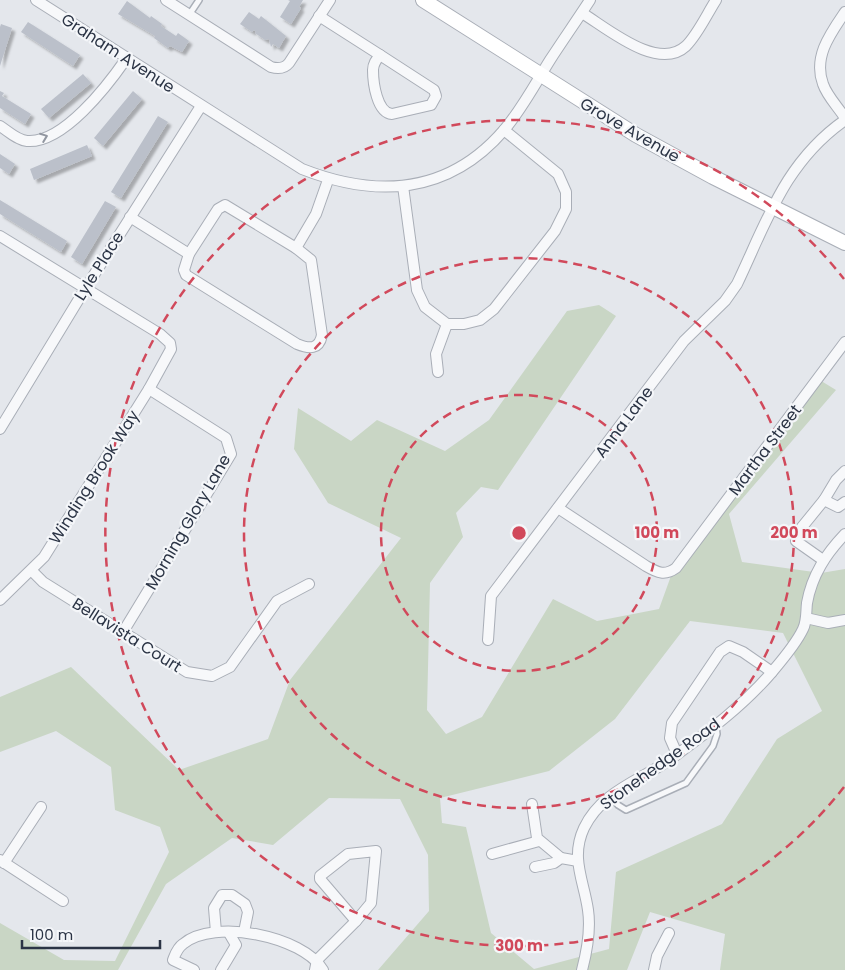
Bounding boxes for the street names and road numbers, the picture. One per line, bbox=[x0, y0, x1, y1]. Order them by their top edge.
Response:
street label: Graham Avenue bbox=[57, 8, 179, 98]
street label: Grove Avenue bbox=[576, 92, 684, 168]
street label: Lyle Place bbox=[69, 227, 129, 305]
street label: Anna Lane bbox=[589, 381, 659, 463]
street label: Martha Street bbox=[723, 400, 807, 500]
street label: Winding Brook Way bbox=[43, 406, 145, 548]
street label: Morning Glory Lane bbox=[140, 450, 236, 594]
street label: Bellavista Court bbox=[68, 592, 186, 678]
street label: Stonehedge Road bbox=[595, 713, 725, 815]

